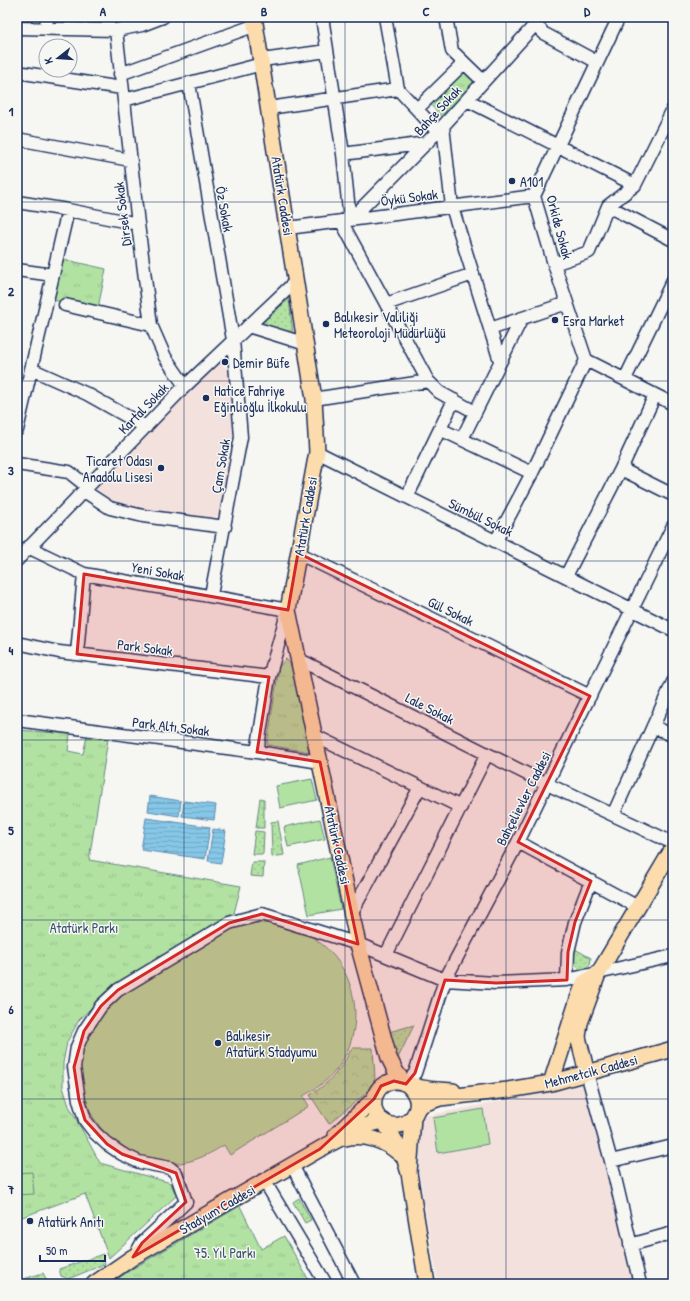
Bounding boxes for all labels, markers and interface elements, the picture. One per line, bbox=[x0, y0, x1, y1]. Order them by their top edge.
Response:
text: A bbox=[100, 2, 107, 20]
text: B bbox=[261, 2, 268, 20]
text: C bbox=[422, 2, 430, 20]
text: D bbox=[584, 2, 591, 20]
north arrow bbox=[38, 38, 78, 78]
text: K bbox=[41, 56, 56, 66]
street label: Bahçe Sokak bbox=[409, 81, 465, 139]
text: 1 bbox=[9, 102, 14, 120]
street label: Atatürk Caddesi bbox=[267, 155, 299, 237]
place label: A101 bbox=[520, 172, 543, 191]
marker: A101 bbox=[507, 176, 517, 186]
street label: Dirsek Sokak bbox=[109, 181, 135, 247]
street label: Öykü Sokak bbox=[379, 184, 439, 211]
street label: Öz Sokak bbox=[212, 185, 238, 234]
street label: Orkide Sokak bbox=[542, 193, 578, 261]
text: 2 bbox=[8, 282, 15, 300]
place label: Balıkesir Valiliği Meteoroloji Müdürlüğü bbox=[334, 307, 446, 343]
place label: Esra Market bbox=[563, 311, 624, 330]
marker: Esra Market bbox=[550, 315, 560, 325]
marker: Balıkesir Valiliği Meteoroloji Müdürlüğü bbox=[321, 319, 331, 329]
place label: Demir Büfe bbox=[233, 353, 290, 372]
marker: Demir Büfe bbox=[220, 357, 230, 367]
street label: Kartal Sokak bbox=[114, 378, 172, 438]
place label: Hatice Fahriye Eğinlioğlu İlkokulu bbox=[214, 381, 307, 417]
marker: Hatice Fahriye Eğinlioğlu İlkokulu bbox=[201, 393, 211, 403]
street label: Çam Sokak bbox=[206, 437, 234, 495]
place label: Ticaret Odası Anadolu Lisesi bbox=[83, 451, 153, 486]
text: 3 bbox=[8, 461, 14, 479]
marker: Ticaret Odası Anadolu Lisesi bbox=[156, 463, 166, 473]
street label: Atatürk Caddesi bbox=[289, 475, 321, 557]
street label: Sümbül Sokak bbox=[446, 493, 516, 541]
street label: Yeni Sokak bbox=[130, 557, 186, 585]
street label: Gül Sokak bbox=[425, 592, 477, 630]
street label: Park Sokak bbox=[116, 634, 174, 660]
text: 4 bbox=[9, 641, 14, 659]
street label: Lale Sokak bbox=[402, 688, 458, 728]
street label: Park Altı Sokak bbox=[131, 712, 211, 740]
street label: Bahçelievler Caddesi bbox=[491, 748, 555, 848]
street label: Atatürk Caddesi bbox=[320, 804, 356, 886]
text: 5 bbox=[8, 821, 14, 839]
park label: Atatürk Parkı bbox=[50, 918, 118, 937]
text: 6 bbox=[8, 1000, 14, 1018]
place label: Balıkesir Atatürk Stadyumu bbox=[226, 1026, 317, 1062]
marker: Balıkesir Atatürk Stadyumu bbox=[213, 1038, 223, 1048]
street label: Mehmetcik Caddesi bbox=[542, 1049, 640, 1093]
text: 7 bbox=[7, 1180, 15, 1198]
street label: Stadyum Caddesi bbox=[176, 1180, 259, 1239]
place label: Atatürk Anıtı bbox=[38, 1212, 104, 1231]
marker: Atatürk Anıtı bbox=[25, 1216, 35, 1226]
scale bar bbox=[40, 1237, 105, 1263]
text: 50 m bbox=[46, 1242, 67, 1259]
park label: 75. Yıl Parkı bbox=[194, 1243, 256, 1262]

